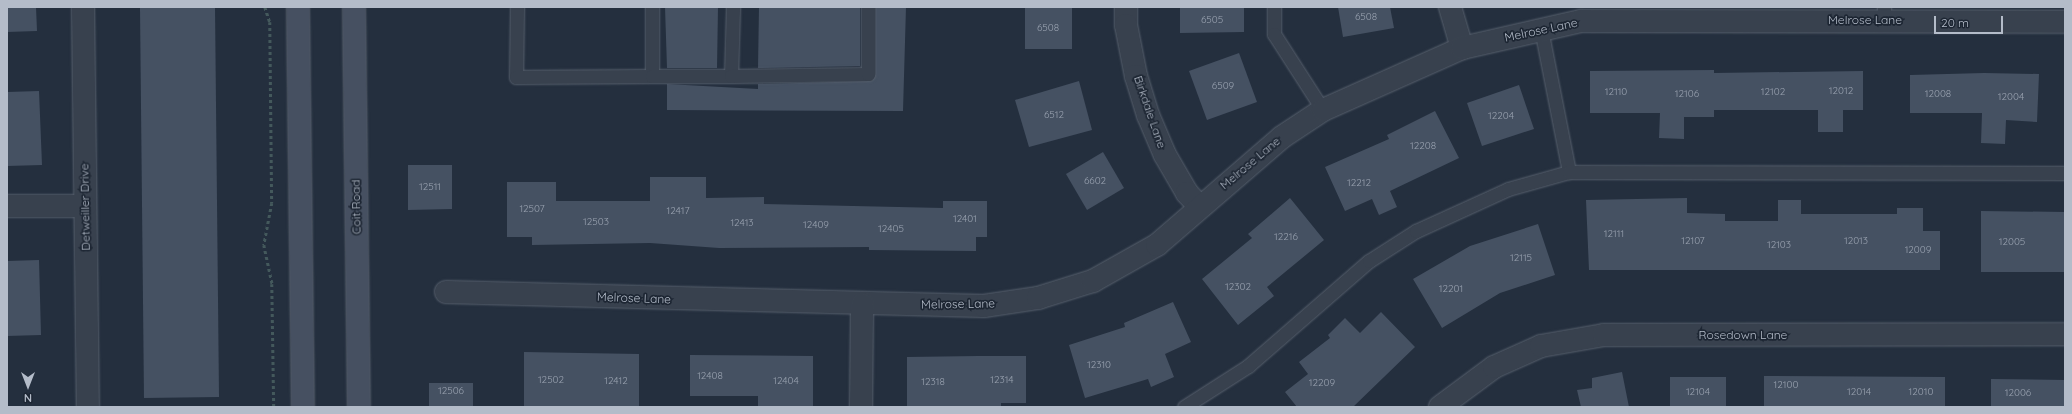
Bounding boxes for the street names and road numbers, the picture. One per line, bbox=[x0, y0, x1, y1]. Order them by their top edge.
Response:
street label: Melrose Lane bbox=[1828, 13, 1902, 27]
street label: Melrose Lane bbox=[1503, 15, 1579, 45]
street label: Birkdale Lane bbox=[1131, 74, 1169, 150]
street label: Melrose Lane bbox=[1217, 134, 1283, 192]
street label: Detweiller Drive bbox=[77, 163, 93, 251]
street label: Coit Road bbox=[348, 179, 364, 235]
street label: Melrose Lane bbox=[597, 290, 671, 306]
street label: Melrose Lane bbox=[921, 296, 995, 312]
street label: Rosedown Lane bbox=[1699, 328, 1787, 342]

